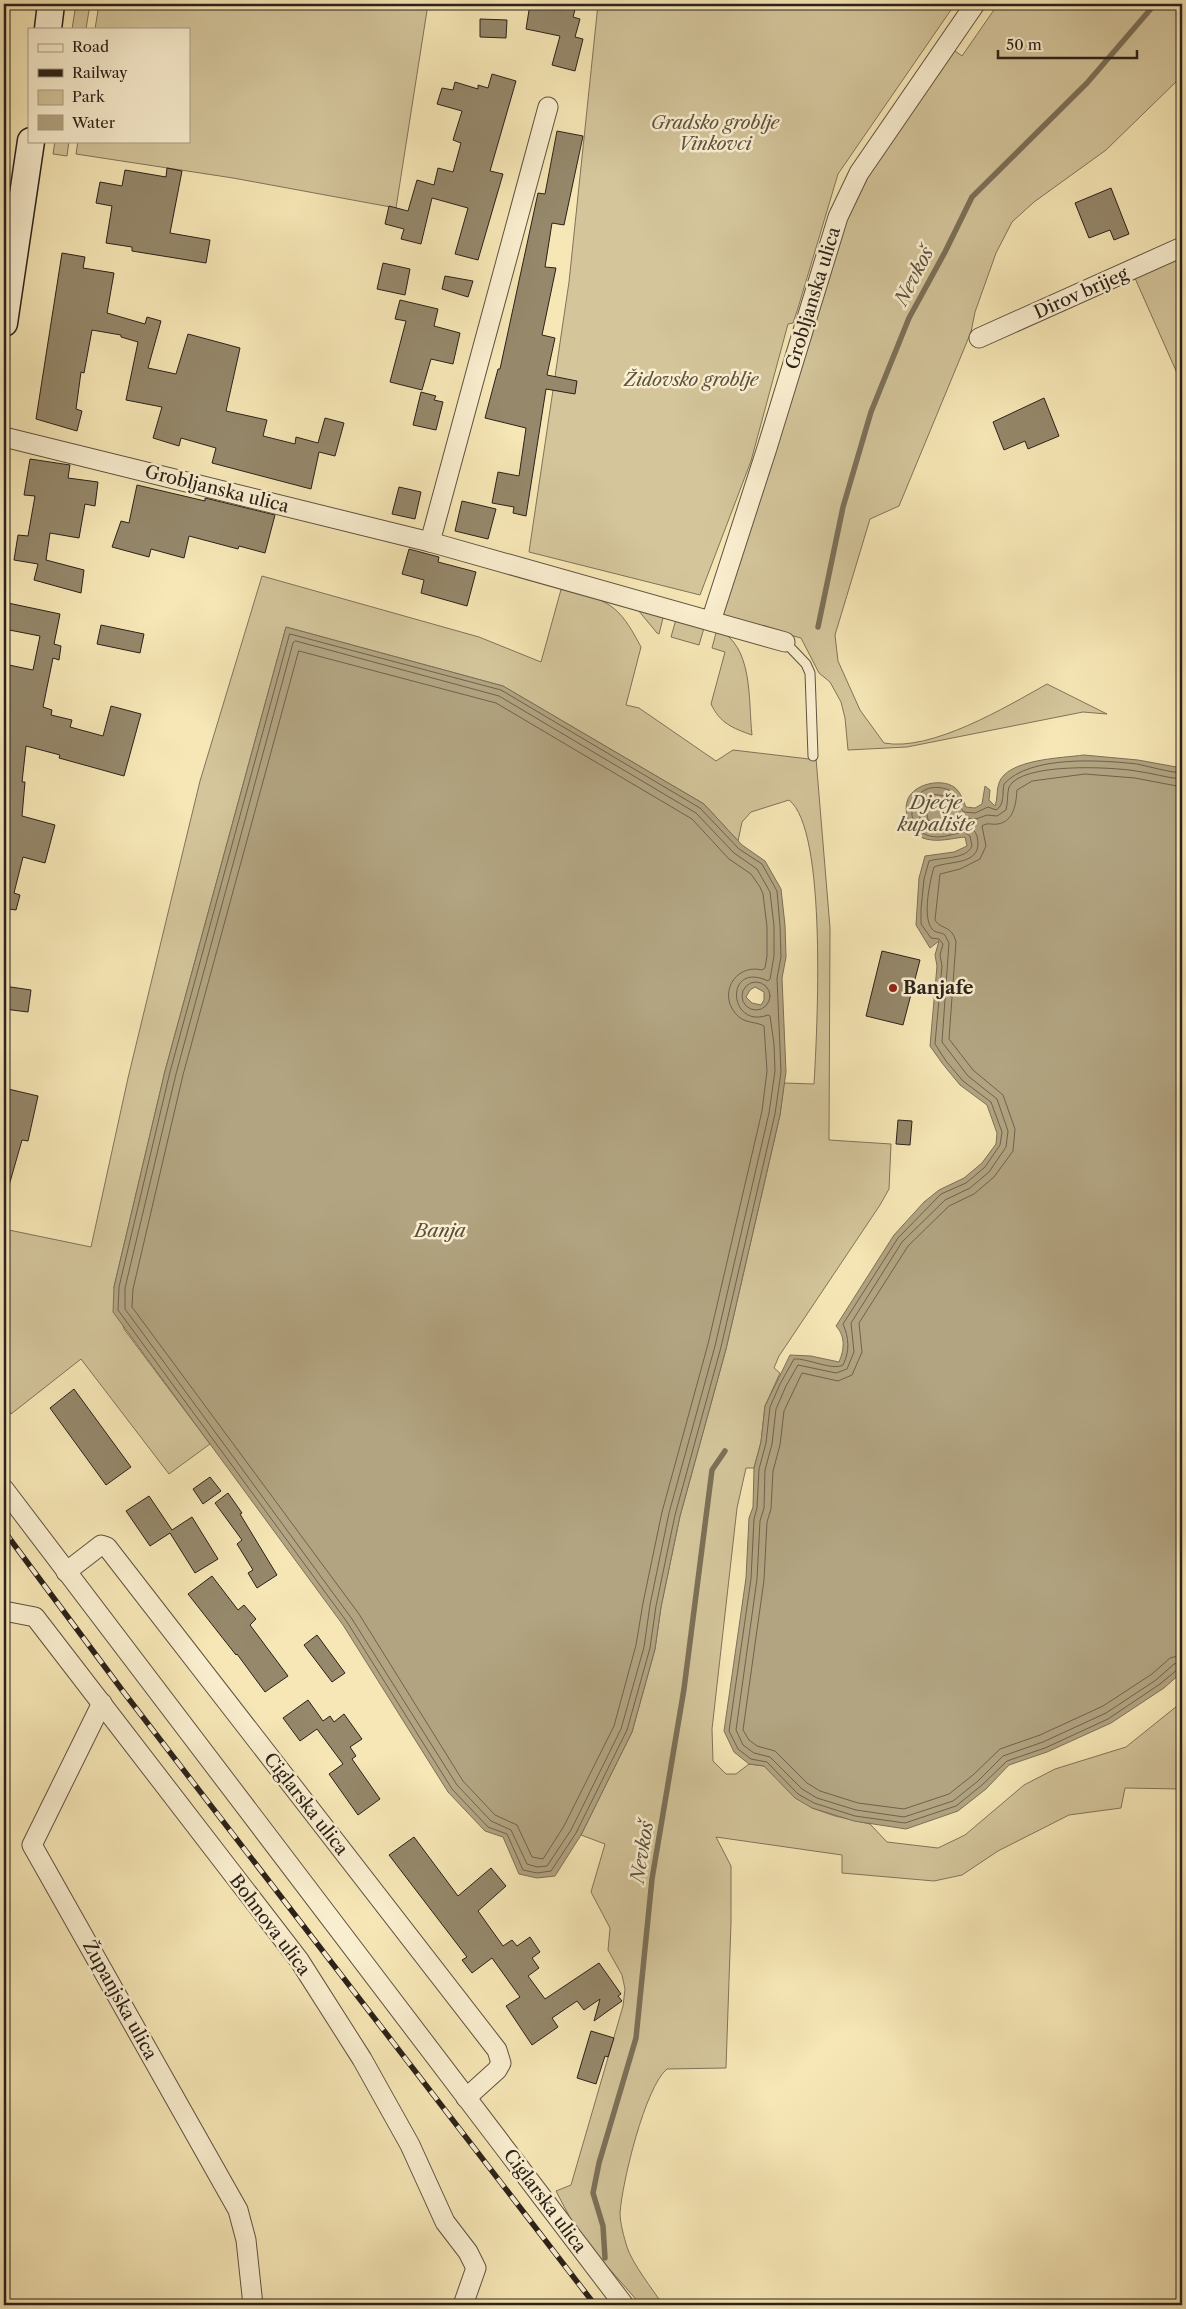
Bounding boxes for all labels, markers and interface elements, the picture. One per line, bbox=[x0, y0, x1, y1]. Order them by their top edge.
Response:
legend bbox=[28, 28, 190, 142]
scale bar bbox=[998, 28, 1137, 60]
text: 50 m bbox=[1006, 35, 1042, 54]
text: Road bbox=[72, 37, 109, 56]
text: Railway bbox=[72, 63, 128, 82]
text: Park bbox=[72, 87, 106, 106]
park label: Gradsko groblje Vinkovci bbox=[651, 112, 781, 155]
text: Water bbox=[71, 113, 116, 132]
street label: Grobljanska ulica bbox=[781, 224, 845, 372]
water label: Nevkoš bbox=[889, 240, 940, 311]
street label: Dirov brijeg bbox=[1031, 262, 1132, 323]
park label: Židovsko groblje bbox=[623, 368, 760, 391]
street label: Grobljanska ulica bbox=[143, 460, 292, 518]
water label: Dječje kupalište bbox=[897, 791, 975, 836]
place label: Banjafe bbox=[903, 977, 974, 999]
marker: Banjafe bbox=[887, 982, 899, 994]
water label: Banja bbox=[412, 1219, 466, 1242]
street label: Ciglarska ulica bbox=[259, 1748, 353, 1860]
water label: Nevkoš bbox=[625, 1816, 659, 1887]
street label: Bohnova ulica bbox=[225, 1870, 315, 1980]
street label: Županjska ulica bbox=[78, 1936, 164, 2064]
street label: Ciglarska ulica bbox=[499, 2145, 591, 2258]

